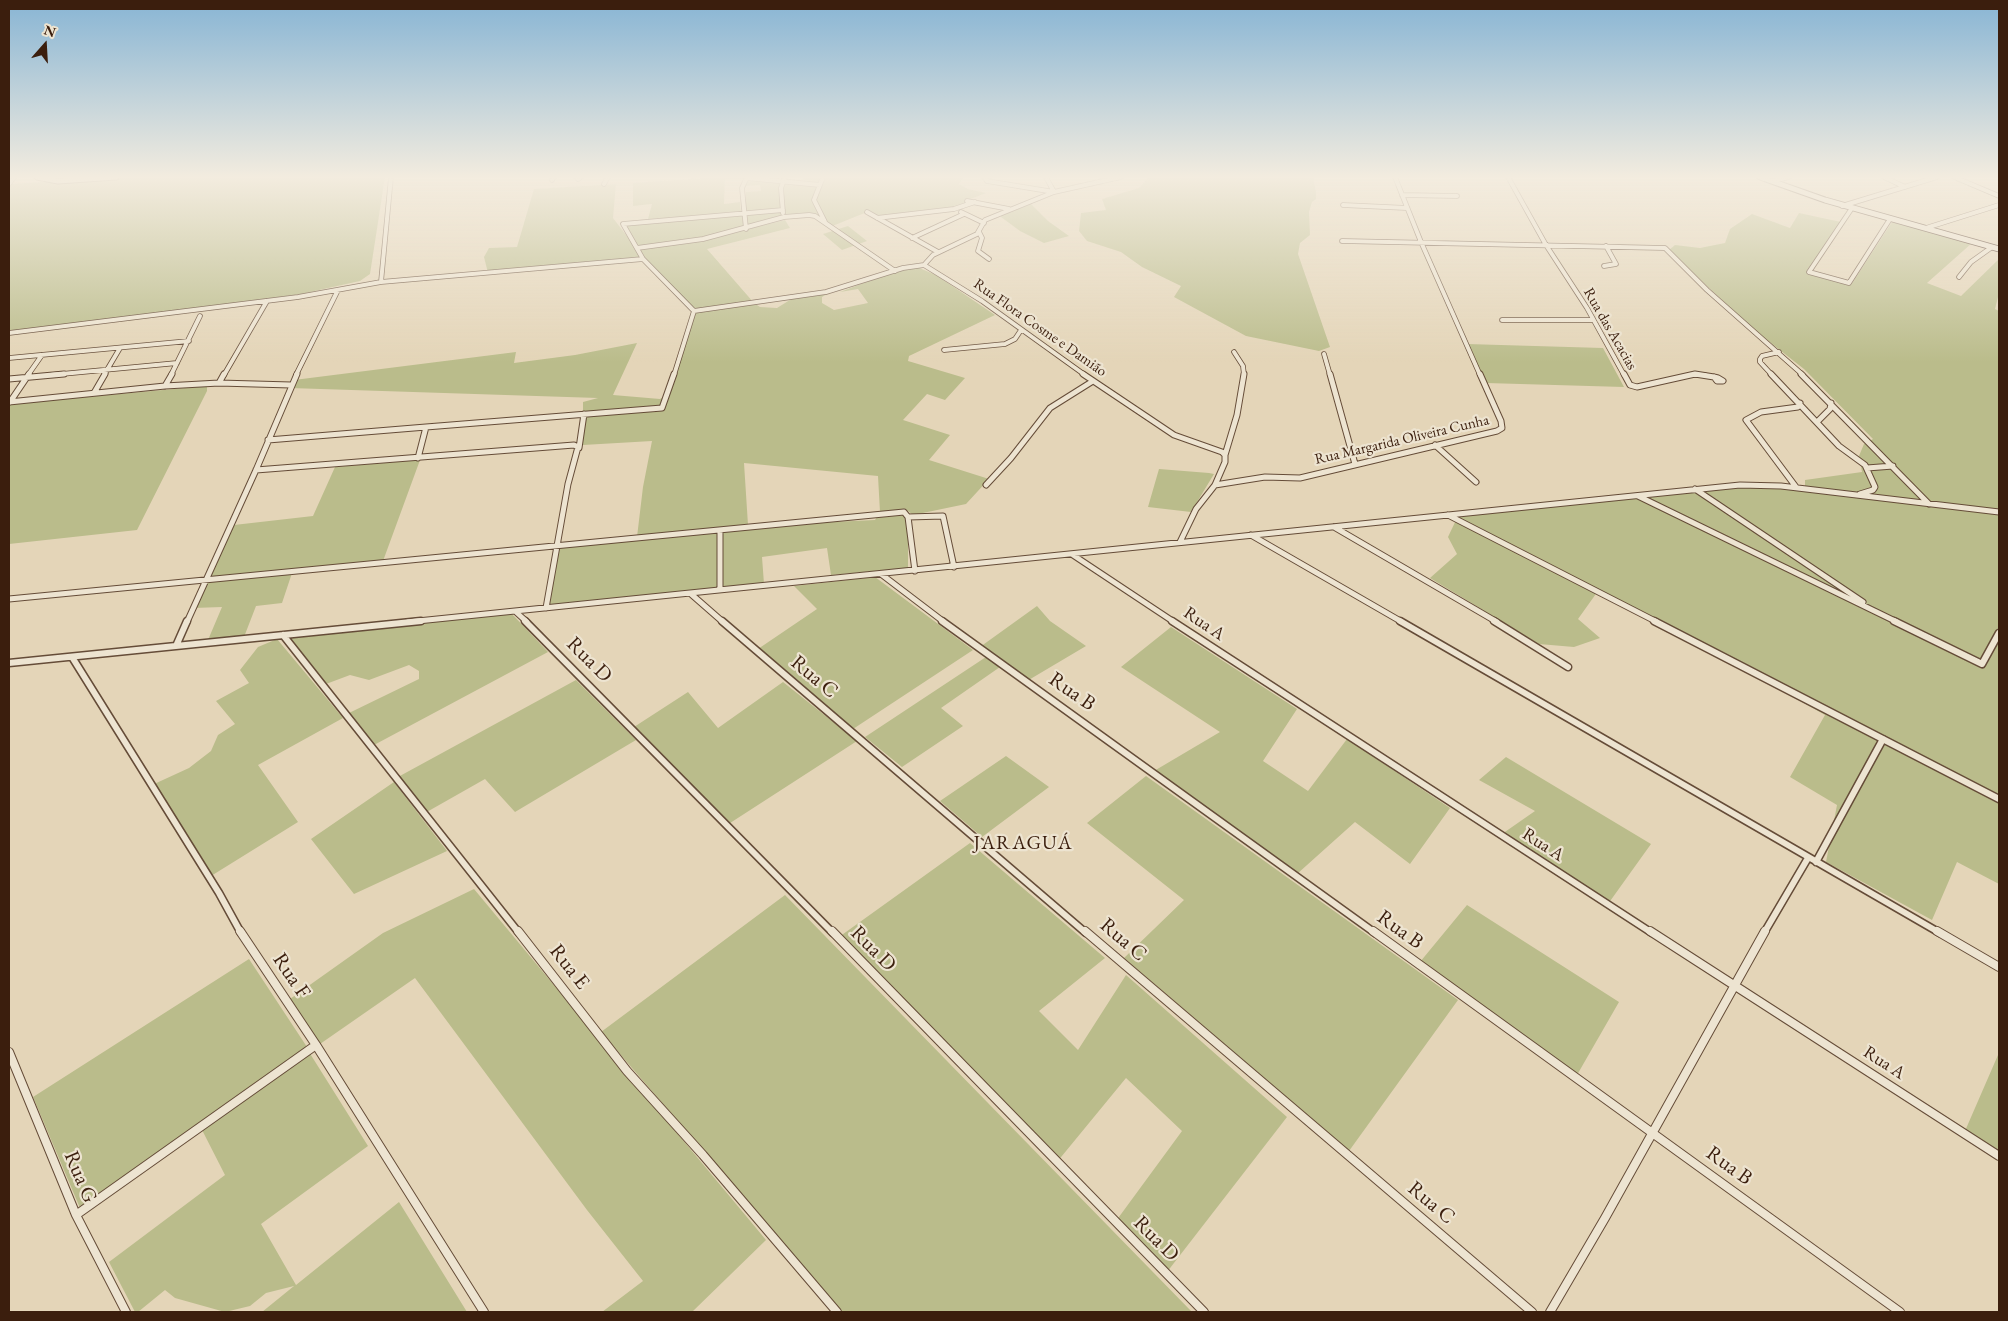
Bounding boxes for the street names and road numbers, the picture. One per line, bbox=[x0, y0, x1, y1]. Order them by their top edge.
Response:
street label: Rua Flora Cosme e Damião bbox=[970, 275, 1110, 381]
street label: Rua das Acacias bbox=[1579, 285, 1641, 373]
street label: Rua Margarida Oliveira Cunha bbox=[1313, 411, 1491, 469]
street label: Rua A bbox=[1179, 602, 1229, 646]
street label: Rua D bbox=[561, 632, 617, 688]
street label: Rua C bbox=[785, 650, 843, 704]
street label: Rua B bbox=[1044, 667, 1100, 717]
street label: Rua A bbox=[1518, 824, 1568, 866]
street label: Rua B bbox=[1372, 905, 1428, 955]
street label: Rua C bbox=[1095, 913, 1151, 967]
street label: Rua D bbox=[845, 921, 901, 977]
street label: Rua E bbox=[544, 939, 594, 995]
street label: Rua F bbox=[267, 948, 315, 1004]
street label: Rua A bbox=[1859, 1042, 1909, 1084]
street label: Rua B bbox=[1701, 1141, 1757, 1191]
street label: Rua G bbox=[58, 1147, 102, 1207]
street label: Rua C bbox=[1402, 1176, 1460, 1230]
street label: Rua D bbox=[1128, 1211, 1184, 1267]

